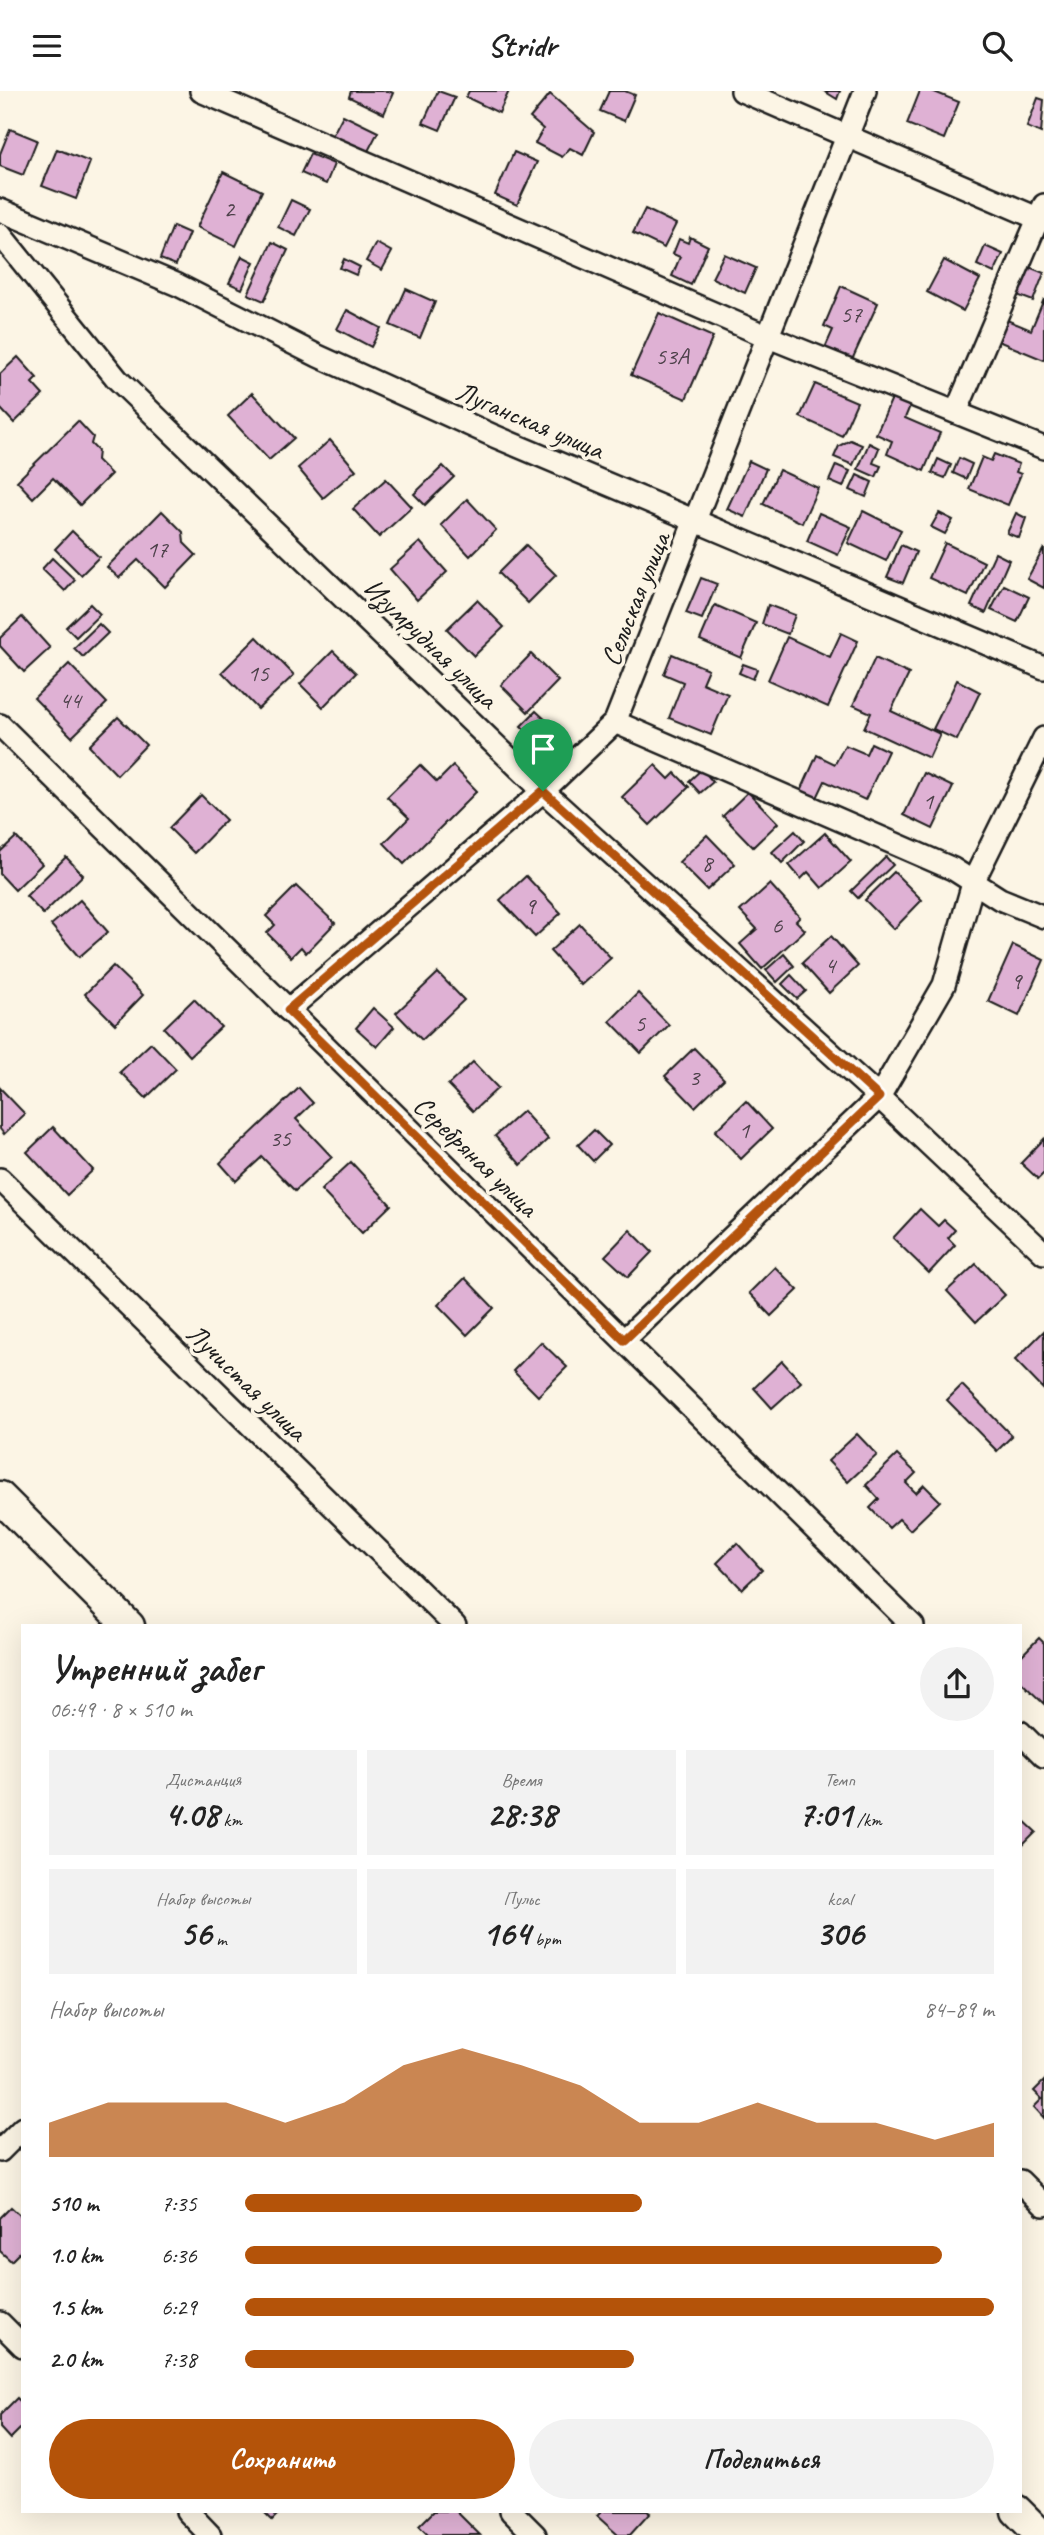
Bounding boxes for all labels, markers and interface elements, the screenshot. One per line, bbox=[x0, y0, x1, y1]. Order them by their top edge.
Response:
text: Stridr bbox=[487, 25, 557, 66]
icon: menu bbox=[28, 27, 66, 65]
icon: search bbox=[978, 27, 1016, 65]
house number: 2 bbox=[224, 194, 237, 224]
house number: 57 bbox=[840, 299, 863, 329]
house number: 53А bbox=[655, 341, 690, 371]
street label: Луганская улица bbox=[451, 373, 611, 468]
street label: Сельская улица bbox=[592, 525, 679, 671]
house number: 17 bbox=[146, 534, 169, 564]
street label: Изумрудная улица bbox=[356, 570, 507, 718]
house number: 15 bbox=[247, 658, 270, 688]
house number: 44 bbox=[59, 685, 83, 715]
pin bbox=[513, 719, 573, 791]
icon: arrive bbox=[524, 730, 562, 768]
house number: 1 bbox=[923, 786, 935, 816]
house number: 8 bbox=[702, 848, 715, 878]
house number: 9 bbox=[525, 891, 538, 921]
house number: 6 bbox=[772, 910, 784, 940]
house number: 4 bbox=[825, 950, 838, 980]
house number: 9 bbox=[1011, 966, 1024, 996]
house number: 5 bbox=[635, 1008, 647, 1038]
house number: 3 bbox=[689, 1062, 702, 1092]
street label: Серебряная улица bbox=[406, 1088, 547, 1225]
house number: 1 bbox=[739, 1115, 751, 1145]
house number: 35 bbox=[269, 1123, 292, 1153]
street label: Лучистая улица bbox=[179, 1316, 316, 1449]
text: Утренний забег bbox=[49, 1645, 261, 1692]
button: share bbox=[920, 1647, 994, 1721]
text: 06:49 · 8 × 510 m bbox=[49, 1695, 192, 1724]
text: Дистанция bbox=[165, 1768, 241, 1792]
text: Время bbox=[501, 1768, 542, 1792]
text: Темп bbox=[825, 1768, 855, 1792]
text: 4.08 bbox=[164, 1792, 219, 1837]
text: 28:38 bbox=[487, 1792, 556, 1837]
text: 7:01 bbox=[798, 1792, 852, 1837]
text: km bbox=[219, 1808, 242, 1832]
text: /km bbox=[852, 1808, 882, 1832]
text: Набор высоты bbox=[156, 1887, 250, 1911]
text: Пульс bbox=[503, 1887, 540, 1911]
text: kcal bbox=[827, 1887, 852, 1911]
text: 56 bbox=[180, 1911, 211, 1956]
text: 164 bbox=[482, 1911, 530, 1956]
text: 306 bbox=[816, 1911, 864, 1956]
text: m bbox=[211, 1927, 227, 1951]
text: bpm bbox=[530, 1927, 561, 1951]
text: Набор высоты bbox=[49, 1995, 163, 2024]
text: 84–89 m bbox=[924, 1995, 994, 2024]
text: 510 m bbox=[49, 2189, 98, 2218]
text: 7:35 bbox=[161, 2189, 197, 2218]
text: 1.0 km bbox=[49, 2241, 103, 2270]
text: 6:36 bbox=[161, 2241, 197, 2270]
text: 1.5 km bbox=[49, 2293, 102, 2322]
text: 6:29 bbox=[161, 2293, 197, 2322]
text: 2.0 km bbox=[49, 2345, 103, 2374]
text: 7:38 bbox=[161, 2345, 197, 2374]
button: Сохранить bbox=[49, 2419, 515, 2499]
button: Поделиться bbox=[529, 2419, 994, 2499]

